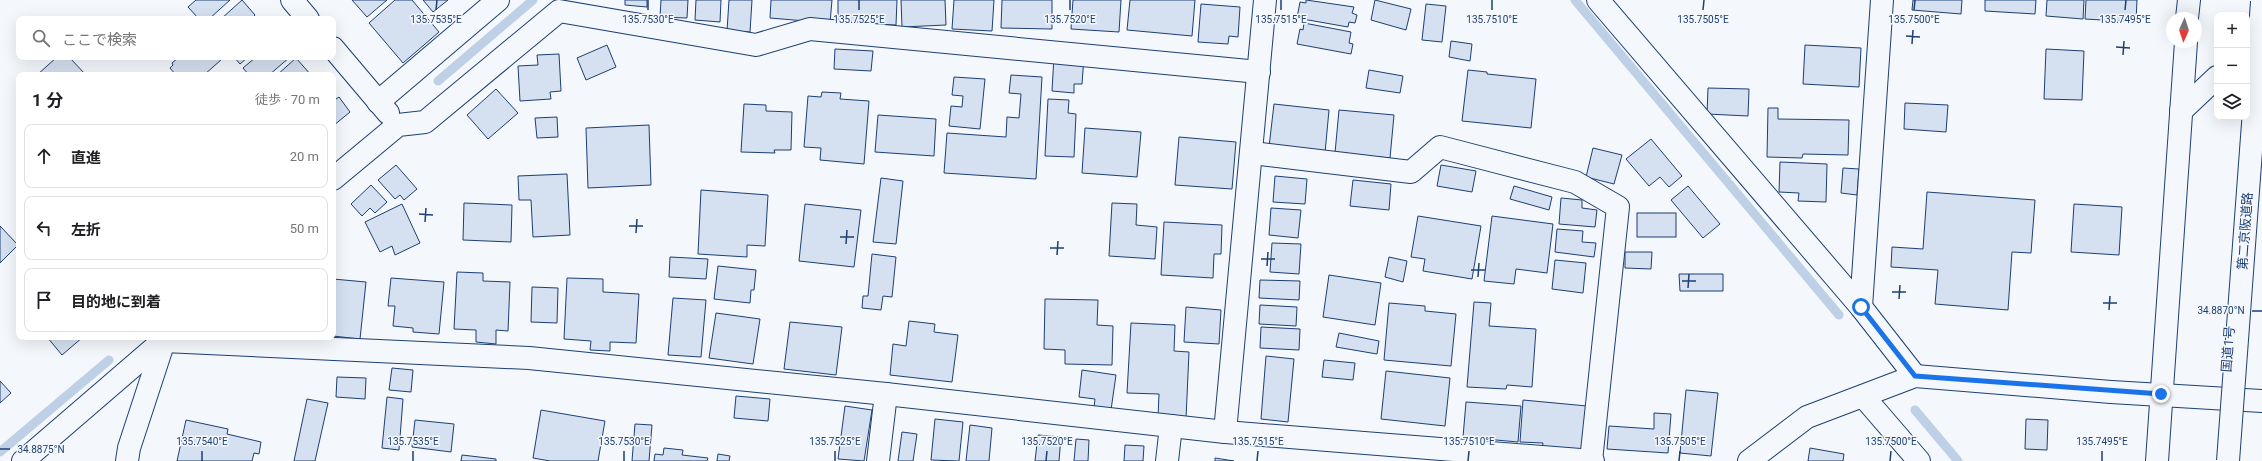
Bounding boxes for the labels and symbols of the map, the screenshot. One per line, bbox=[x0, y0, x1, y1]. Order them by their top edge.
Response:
north arrow bbox=[2166, 12, 2202, 48]
text: 135.7535°E bbox=[410, 14, 462, 25]
text: 135.7530°E bbox=[622, 14, 674, 25]
text: 135.7525°E bbox=[833, 14, 885, 25]
text: 135.7520°E bbox=[1044, 14, 1096, 25]
text: 135.7515°E bbox=[1255, 14, 1307, 25]
text: 135.7510°E bbox=[1466, 14, 1518, 25]
text: 135.7505°E bbox=[1677, 14, 1729, 25]
text: 135.7500°E bbox=[1888, 14, 1940, 25]
text: 135.7495°E bbox=[2099, 14, 2151, 25]
street label: 第二京阪道路 bbox=[2235, 192, 2255, 270]
route start bbox=[1852, 298, 1870, 316]
text: 34.8870°N bbox=[2197, 305, 2245, 316]
street label: 国道1号 bbox=[2219, 325, 2237, 373]
route end bbox=[2152, 385, 2170, 403]
text: 135.7540°E bbox=[176, 436, 228, 447]
text: 135.7535°E bbox=[387, 436, 439, 447]
text: 135.7530°E bbox=[598, 436, 650, 447]
text: 135.7525°E bbox=[809, 436, 861, 447]
text: 135.7520°E bbox=[1021, 436, 1073, 447]
text: 135.7515°E bbox=[1232, 436, 1284, 447]
text: 135.7510°E bbox=[1443, 436, 1495, 447]
text: 135.7505°E bbox=[1654, 436, 1706, 447]
text: 135.7500°E bbox=[1865, 436, 1917, 447]
text: 135.7495°E bbox=[2076, 436, 2128, 447]
text: 34.8875°N bbox=[17, 444, 65, 455]

